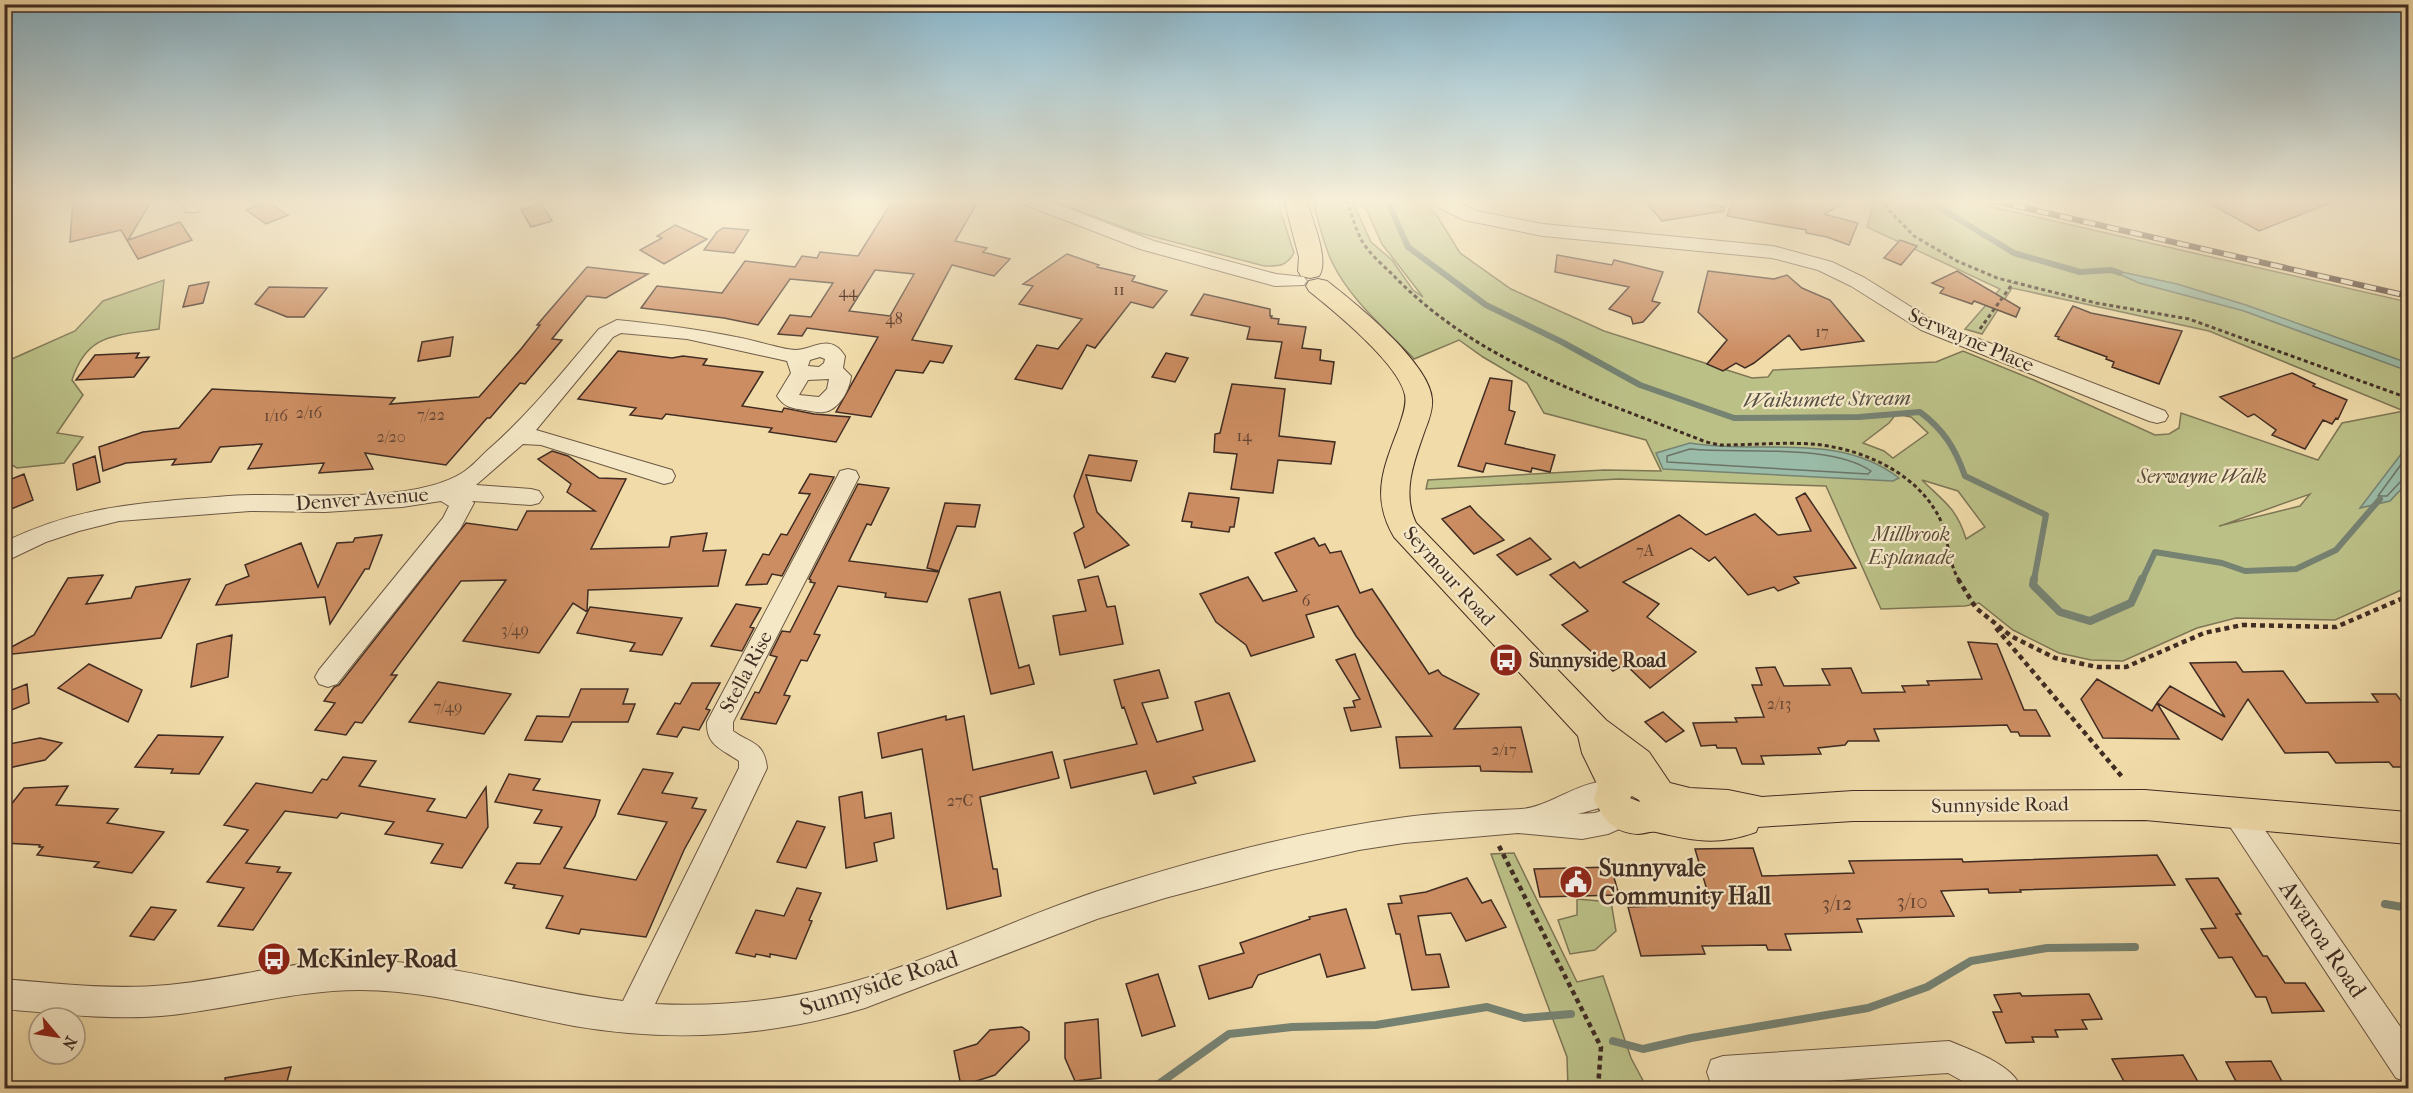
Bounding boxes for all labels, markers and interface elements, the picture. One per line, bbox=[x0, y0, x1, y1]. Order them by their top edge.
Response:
house number: 11 bbox=[1113, 280, 1125, 299]
house number: 44 bbox=[839, 282, 858, 301]
street label: Serwayne Place bbox=[1905, 303, 2037, 377]
house number: 48 bbox=[885, 309, 903, 328]
house number: 17 bbox=[1815, 322, 1829, 341]
water label: Waikumete Stream bbox=[1743, 386, 1911, 412]
house number: 2/16 bbox=[296, 403, 323, 422]
house number: 7/22 bbox=[417, 405, 445, 424]
house number: 1/16 bbox=[264, 406, 288, 425]
house number: 14 bbox=[1236, 426, 1252, 445]
house number: 2/20 bbox=[376, 427, 406, 446]
park label: Serwayne Walk bbox=[2136, 465, 2267, 488]
street label: Denver Avenue bbox=[295, 483, 429, 515]
street label: Seymour Road bbox=[1398, 522, 1500, 631]
park label: Millbrook Esplanade bbox=[1867, 523, 1955, 569]
house number: 7A bbox=[1636, 541, 1655, 560]
house number: 6 bbox=[1302, 591, 1311, 610]
house number: 3/49 bbox=[501, 620, 529, 639]
street label: Stella Rise bbox=[715, 627, 777, 717]
bus stop icon: Sunnyside Road bbox=[1488, 642, 1524, 678]
place label: Sunnyside Road bbox=[1529, 649, 1668, 672]
house number: 2/13 bbox=[1767, 694, 1791, 713]
house number: 7/49 bbox=[434, 697, 462, 716]
house number: 2/17 bbox=[1491, 740, 1517, 759]
house number: 27C bbox=[947, 791, 973, 810]
street label: Sunnyside Road bbox=[1931, 792, 2070, 818]
place label: Sunnyvale Community Hall bbox=[1599, 854, 1772, 910]
public building icon: Sunnyvale Community Hall bbox=[1558, 864, 1594, 900]
street label: Awaroa Road bbox=[2273, 874, 2373, 1004]
house number: 3/10 bbox=[1896, 890, 1928, 913]
house number: 3/12 bbox=[1822, 892, 1852, 915]
bus stop icon: McKinley Road bbox=[256, 941, 292, 977]
street label: Sunnyside Road bbox=[796, 944, 963, 1022]
place label: McKinley Road bbox=[297, 945, 458, 973]
north arrow bbox=[27, 1006, 87, 1066]
text: N bbox=[58, 1033, 81, 1054]

